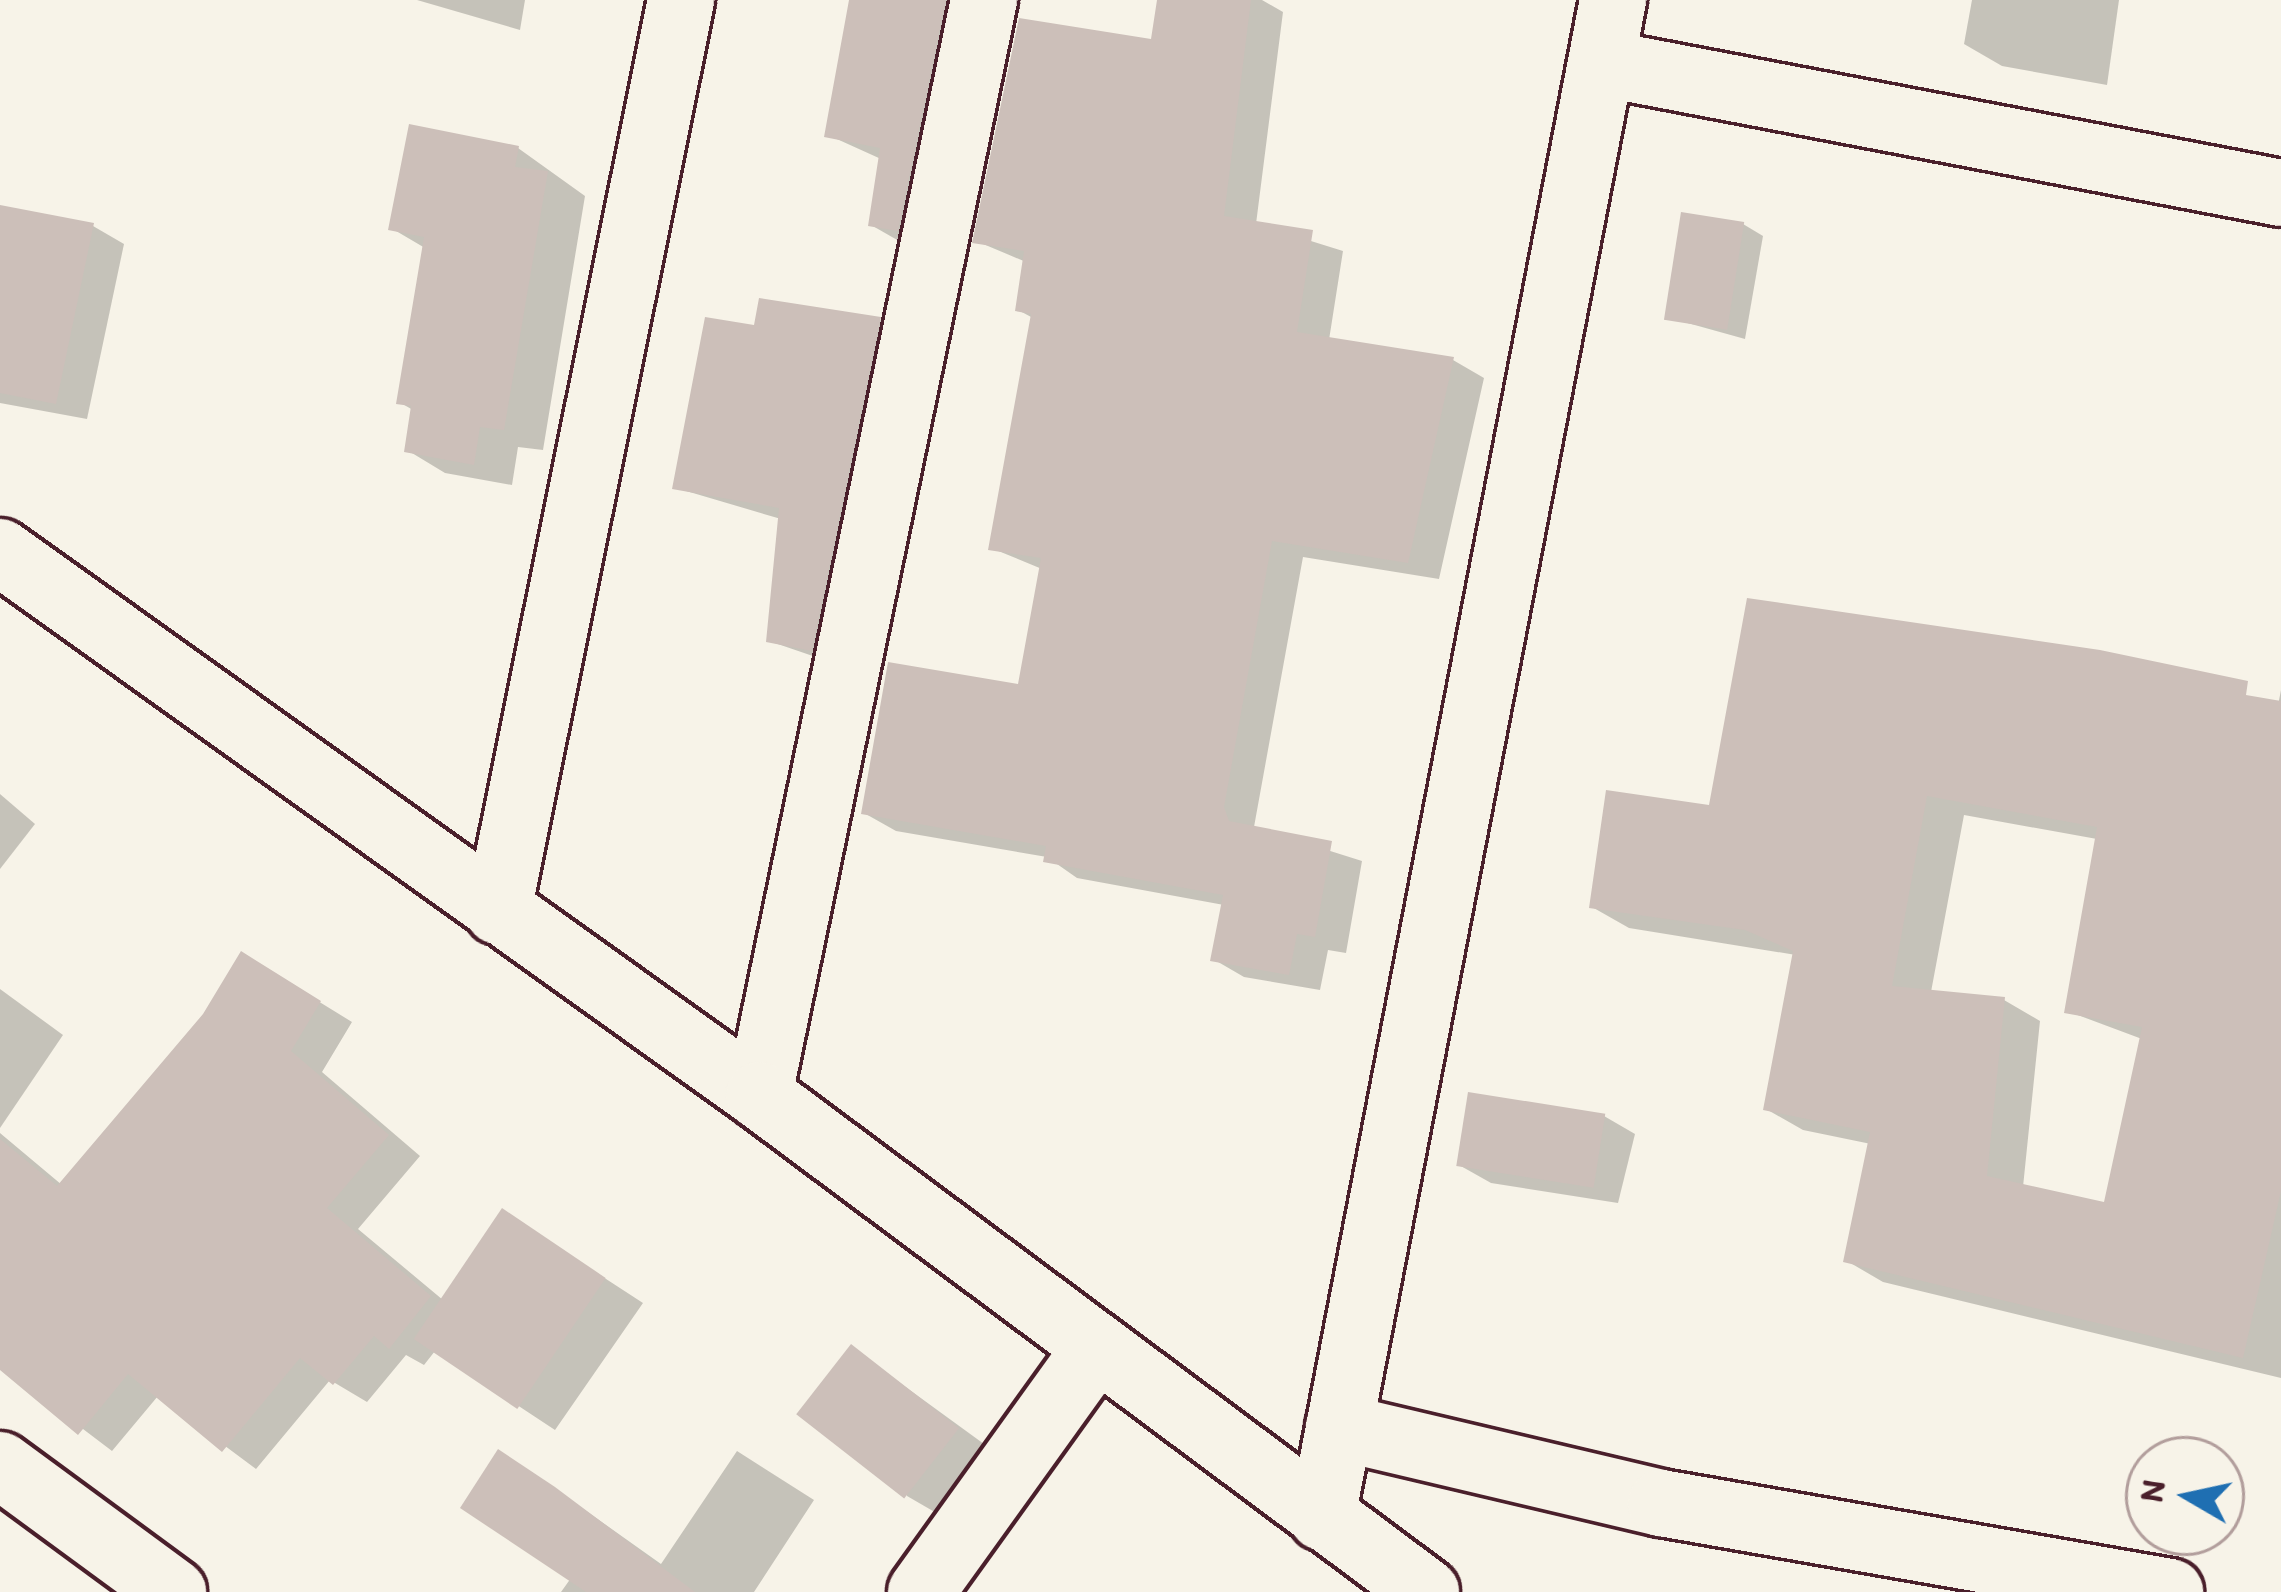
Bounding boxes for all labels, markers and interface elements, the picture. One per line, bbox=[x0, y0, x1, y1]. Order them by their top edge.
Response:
north arrow bbox=[2125, 1436, 2245, 1556]
text: N bbox=[2131, 1477, 2173, 1505]

